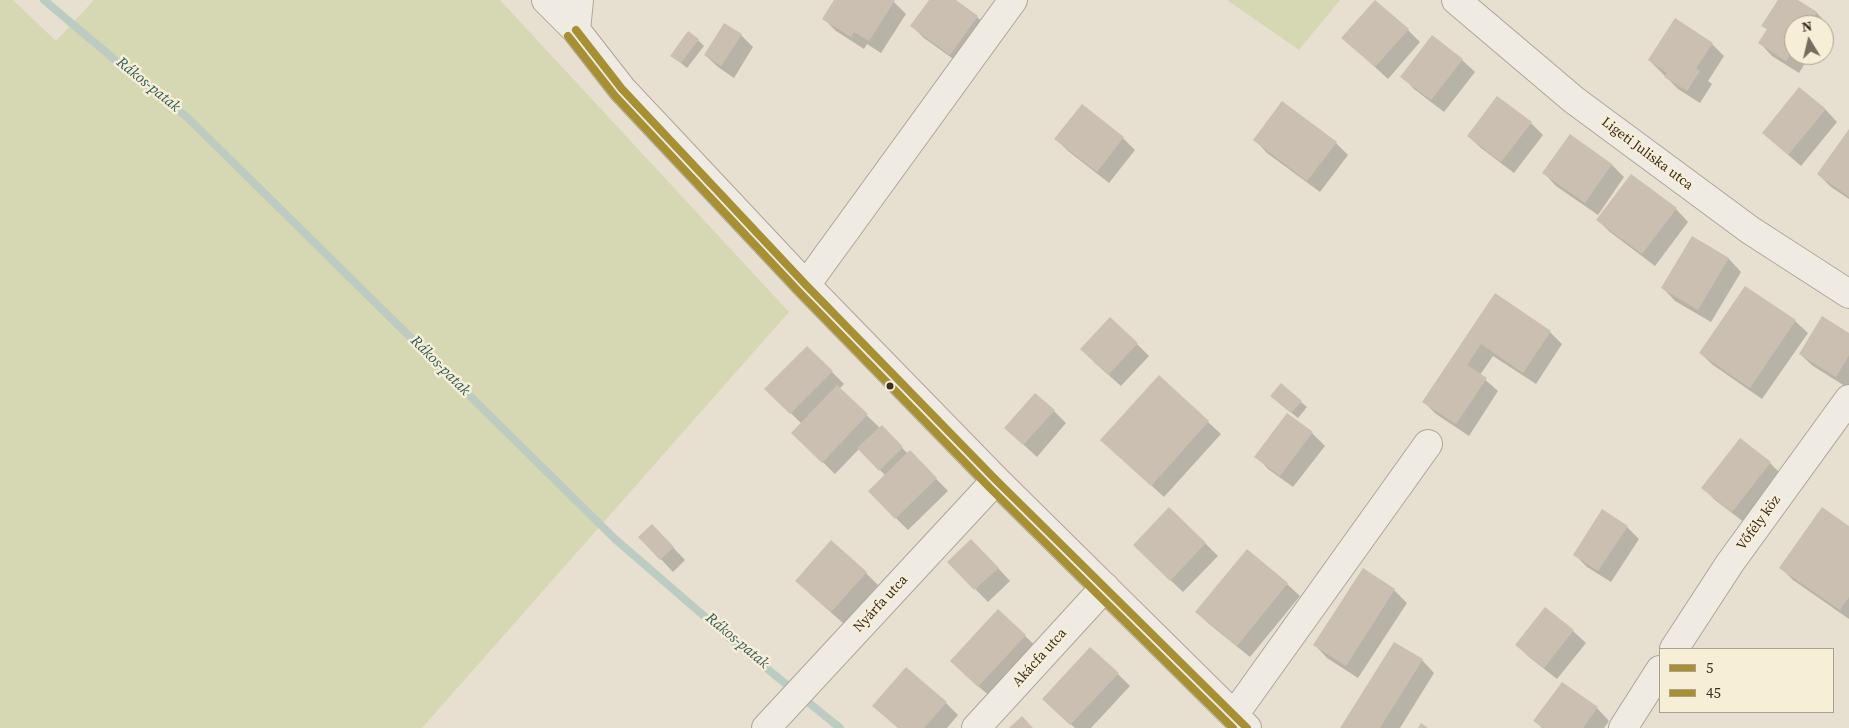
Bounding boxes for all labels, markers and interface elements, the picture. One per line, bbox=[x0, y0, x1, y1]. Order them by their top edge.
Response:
north arrow bbox=[1784, 15, 1834, 65]
text: N bbox=[1800, 15, 1813, 37]
water label: Rákos-patak bbox=[112, 54, 184, 116]
street label: Ligeti Juliska utca bbox=[1598, 114, 1696, 194]
water label: Rákos-patak bbox=[406, 332, 474, 400]
unlabelled marker bbox=[885, 381, 895, 391]
street label: Vőfély köz bbox=[1733, 492, 1785, 554]
street label: Nyárfa utca bbox=[850, 572, 912, 636]
water label: Rákos-patak bbox=[702, 609, 772, 673]
street label: Akácfa utca bbox=[1009, 625, 1071, 691]
legend bbox=[1659, 648, 1834, 713]
text: 5 bbox=[1706, 657, 1714, 678]
text: 45 bbox=[1706, 682, 1721, 703]

